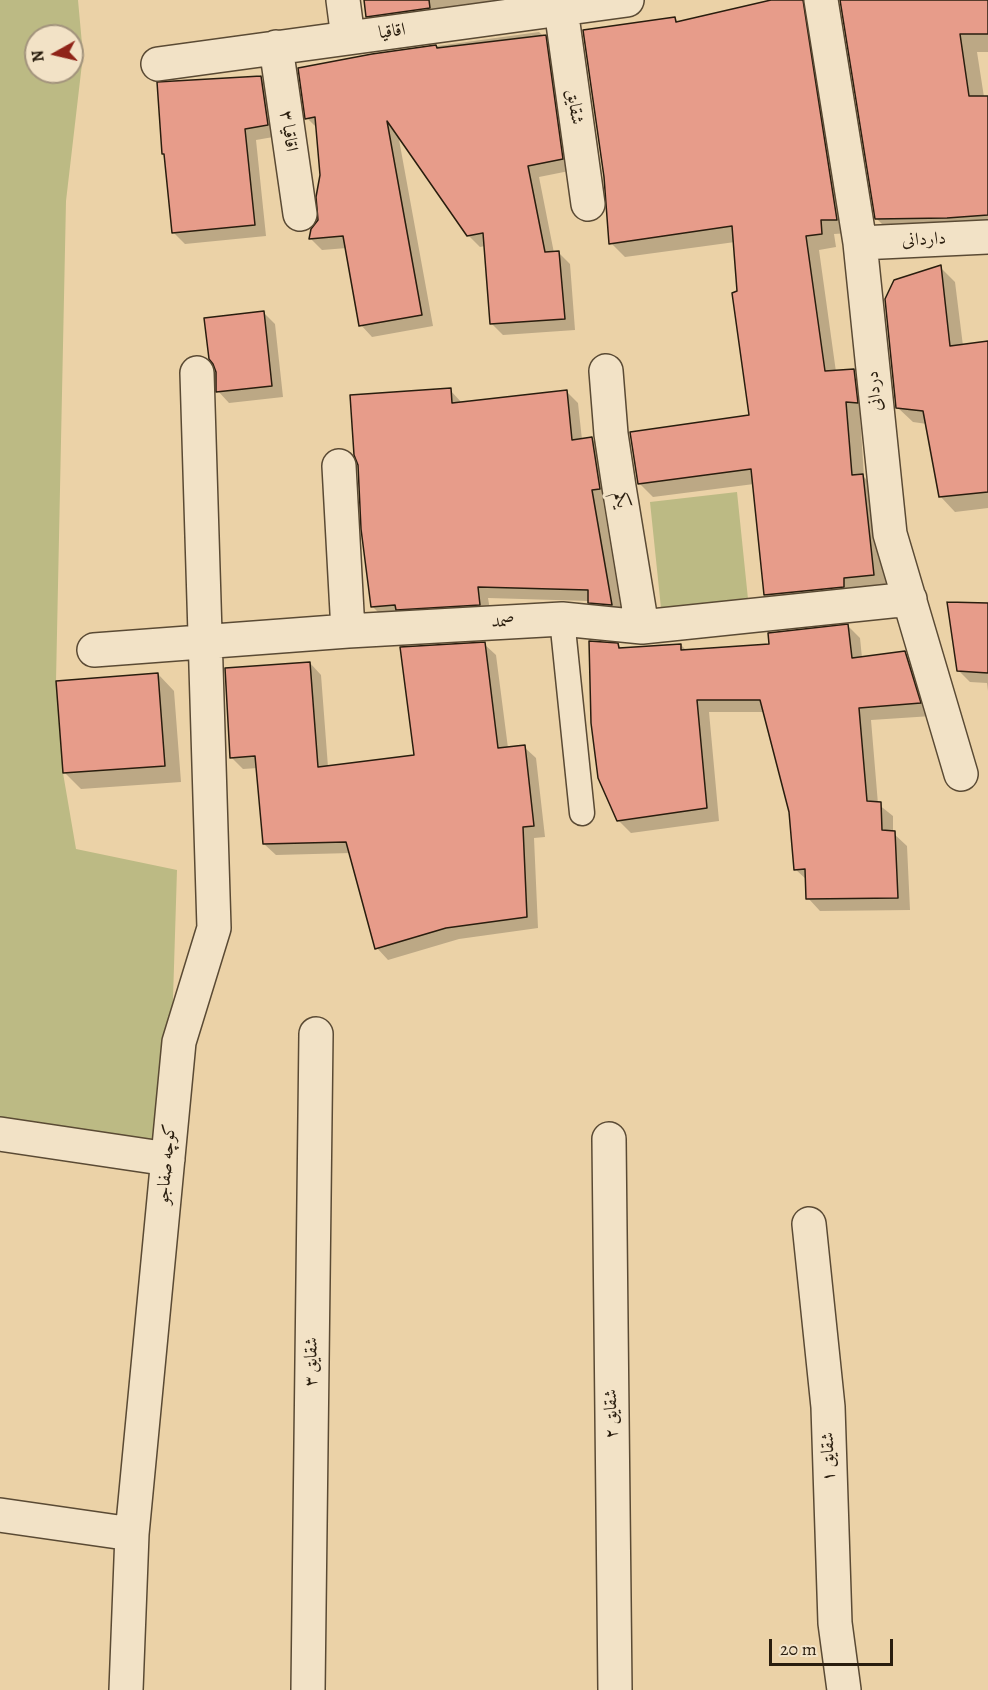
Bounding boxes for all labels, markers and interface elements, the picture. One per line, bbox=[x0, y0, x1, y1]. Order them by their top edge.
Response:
street label: اقاقیا bbox=[377, 19, 407, 45]
north arrow bbox=[24, 24, 84, 84]
text: N bbox=[26, 49, 50, 64]
street label: شقایق bbox=[561, 88, 587, 126]
street label: اقاقیا ۳ bbox=[274, 109, 302, 153]
street label: داردانی bbox=[901, 228, 947, 252]
street label: دردانی bbox=[862, 370, 888, 412]
street label: یکم bbox=[609, 490, 633, 510]
street label: صمد bbox=[491, 611, 515, 633]
street label: کوچه صفاجو bbox=[153, 1123, 181, 1205]
street label: شقایق ۳ bbox=[301, 1337, 323, 1387]
street label: شقایق ۲ bbox=[601, 1389, 623, 1439]
street label: شقایق ۱ bbox=[818, 1432, 840, 1482]
scale bar bbox=[772, 1627, 896, 1665]
text: 20 m bbox=[780, 1637, 817, 1661]

